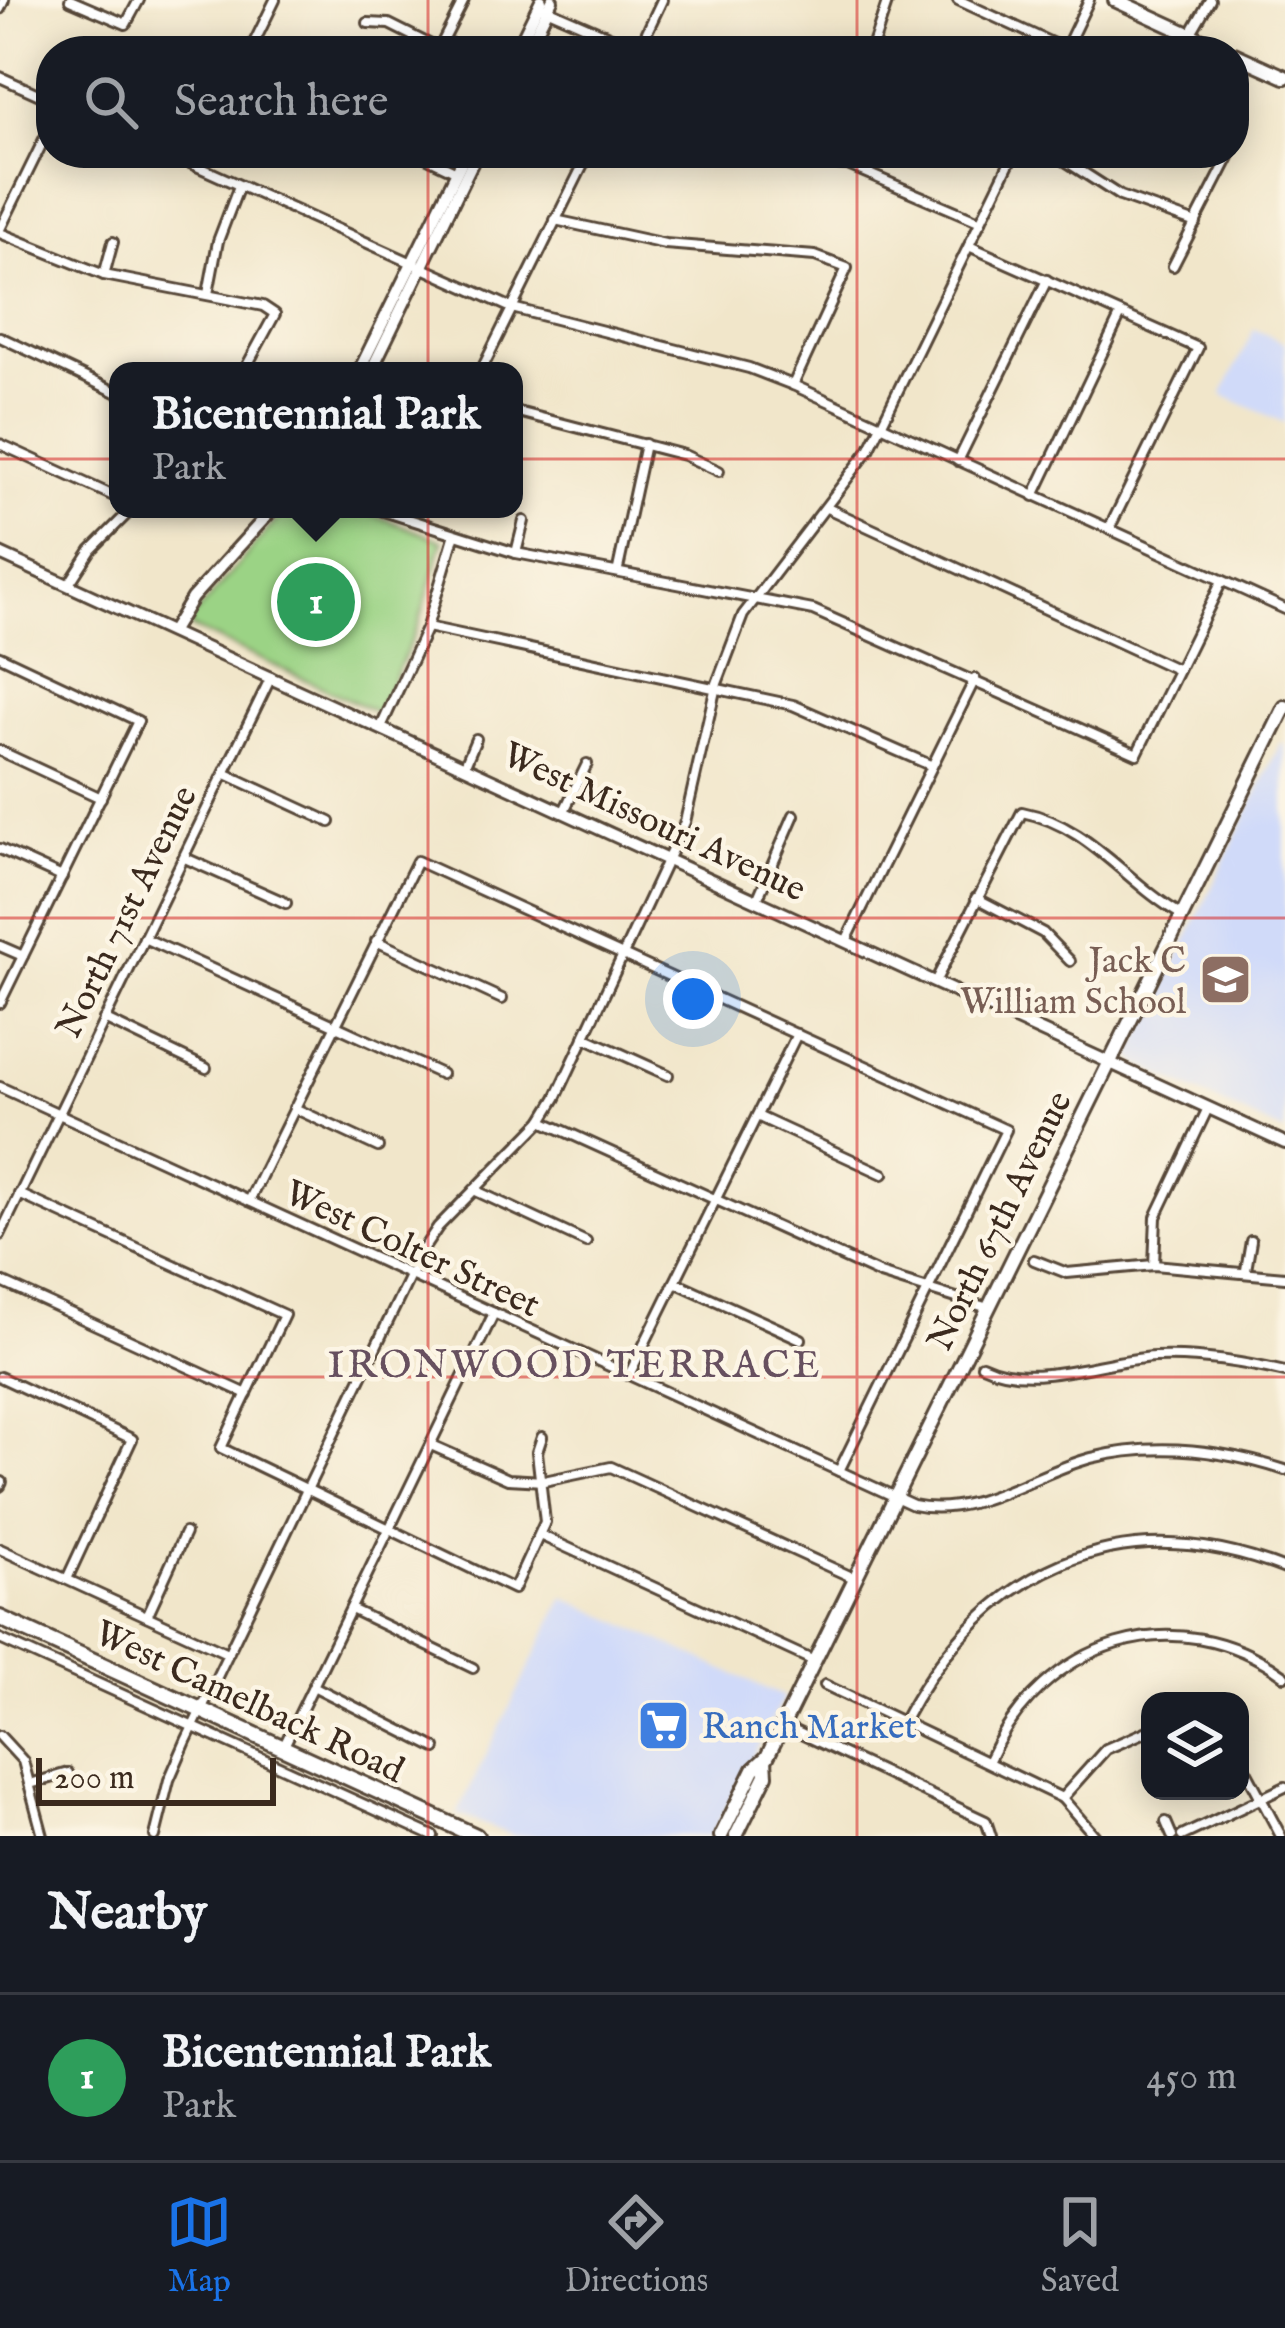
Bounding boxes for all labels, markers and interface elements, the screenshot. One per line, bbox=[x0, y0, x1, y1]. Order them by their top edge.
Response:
search box bbox=[36, 36, 1249, 168]
icon: search bbox=[78, 69, 144, 135]
text: Search here bbox=[174, 74, 388, 131]
popup bbox=[109, 362, 523, 518]
text: Bicentennial Park bbox=[152, 387, 480, 444]
text: Park bbox=[152, 444, 226, 493]
pin: 1 bbox=[277, 557, 355, 647]
street label: West Missouri Avenue bbox=[495, 732, 813, 913]
street label: North 71st Avenue bbox=[47, 779, 209, 1046]
place label: Jack C William School bbox=[960, 939, 1186, 1026]
school or university icon: Jack C William School bbox=[1197, 952, 1253, 1008]
your location bbox=[663, 969, 723, 1029]
street label: North 67th Avenue bbox=[918, 1084, 1083, 1359]
street label: West Colter Street bbox=[277, 1171, 547, 1329]
district label: IRONWOOD TERRACE bbox=[327, 1342, 823, 1391]
street label: West Camelback Road bbox=[87, 1611, 411, 1795]
map controls bbox=[1141, 1692, 1249, 1800]
button: layers bbox=[1141, 1692, 1249, 1800]
supermarket icon: Ranch Market bbox=[635, 1697, 691, 1753]
place label: Ranch Market bbox=[702, 1705, 917, 1751]
scale bar bbox=[36, 1752, 276, 1805]
text: 200 m bbox=[54, 1758, 135, 1800]
text: Nearby bbox=[48, 1882, 207, 1947]
text: Bicentennial Park bbox=[162, 2025, 491, 2082]
text: 1 bbox=[80, 2053, 94, 2102]
text: 450 m bbox=[1146, 2053, 1237, 2102]
text: Park bbox=[162, 2082, 236, 2131]
tab: Map bbox=[166, 2189, 232, 2303]
tab: Directions bbox=[565, 2189, 708, 2303]
tab: Saved bbox=[1041, 2189, 1119, 2303]

